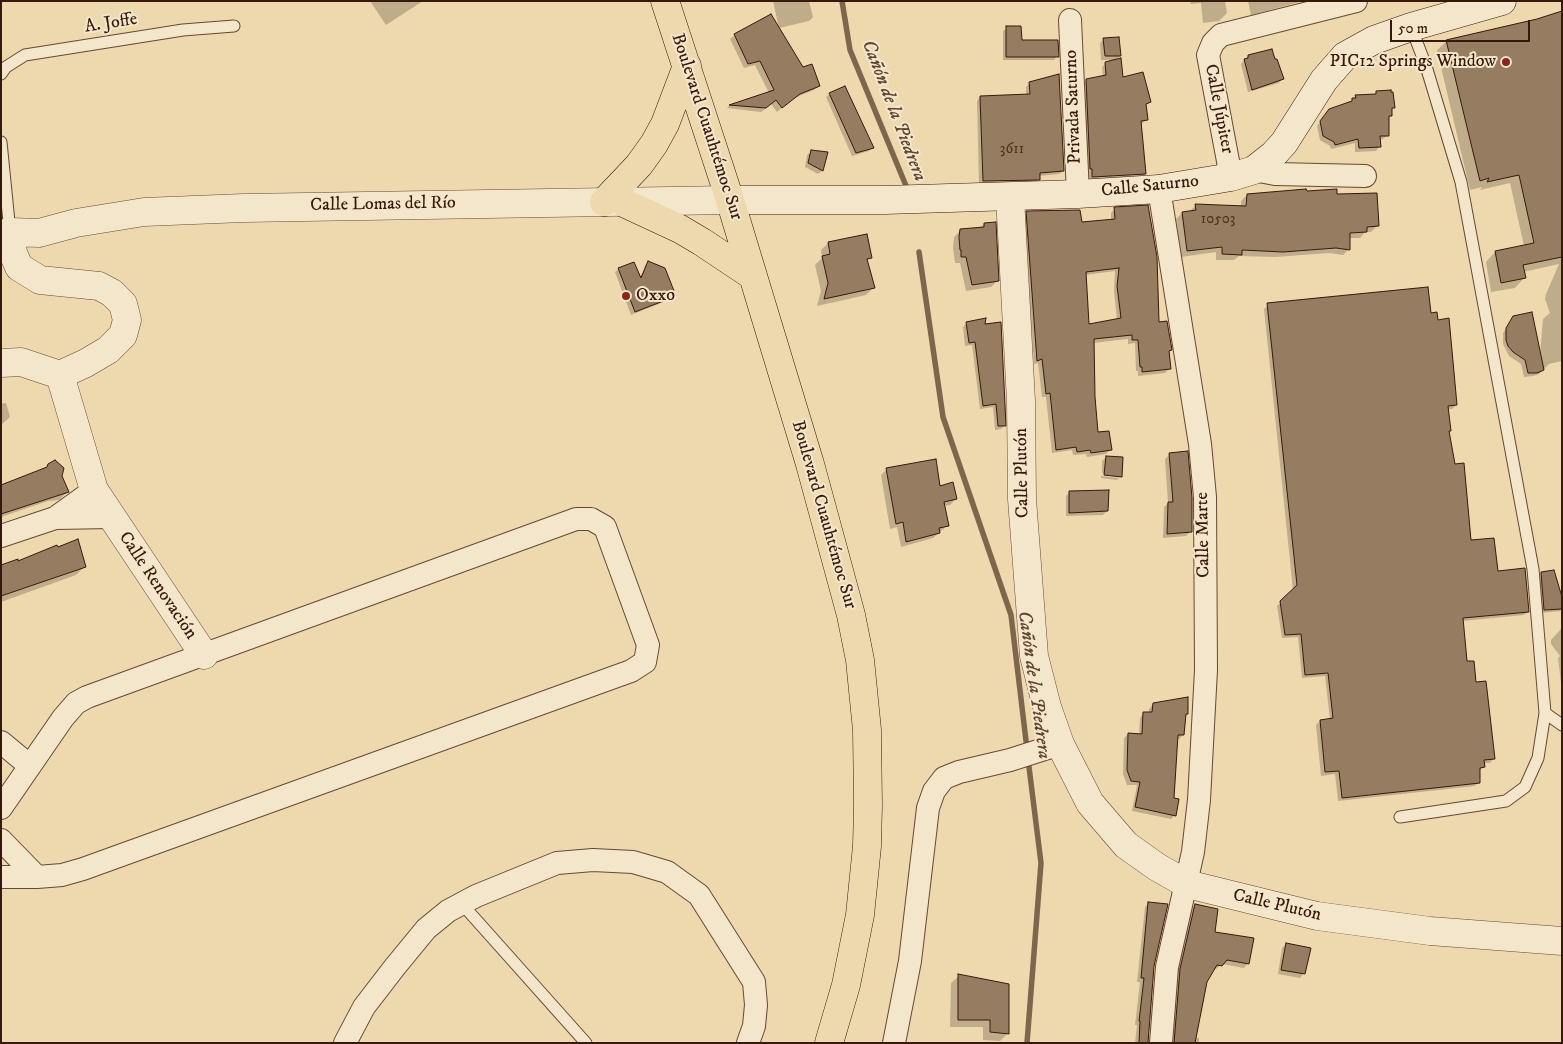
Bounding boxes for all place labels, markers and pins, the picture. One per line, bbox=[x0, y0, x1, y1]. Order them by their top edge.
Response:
place label: PIC12 Springs Window bbox=[1330, 51, 1496, 73]
marker: PIC12 Springs Window bbox=[1500, 56, 1512, 68]
place label: Oxxo bbox=[636, 285, 675, 307]
marker: Oxxo bbox=[620, 290, 632, 302]

